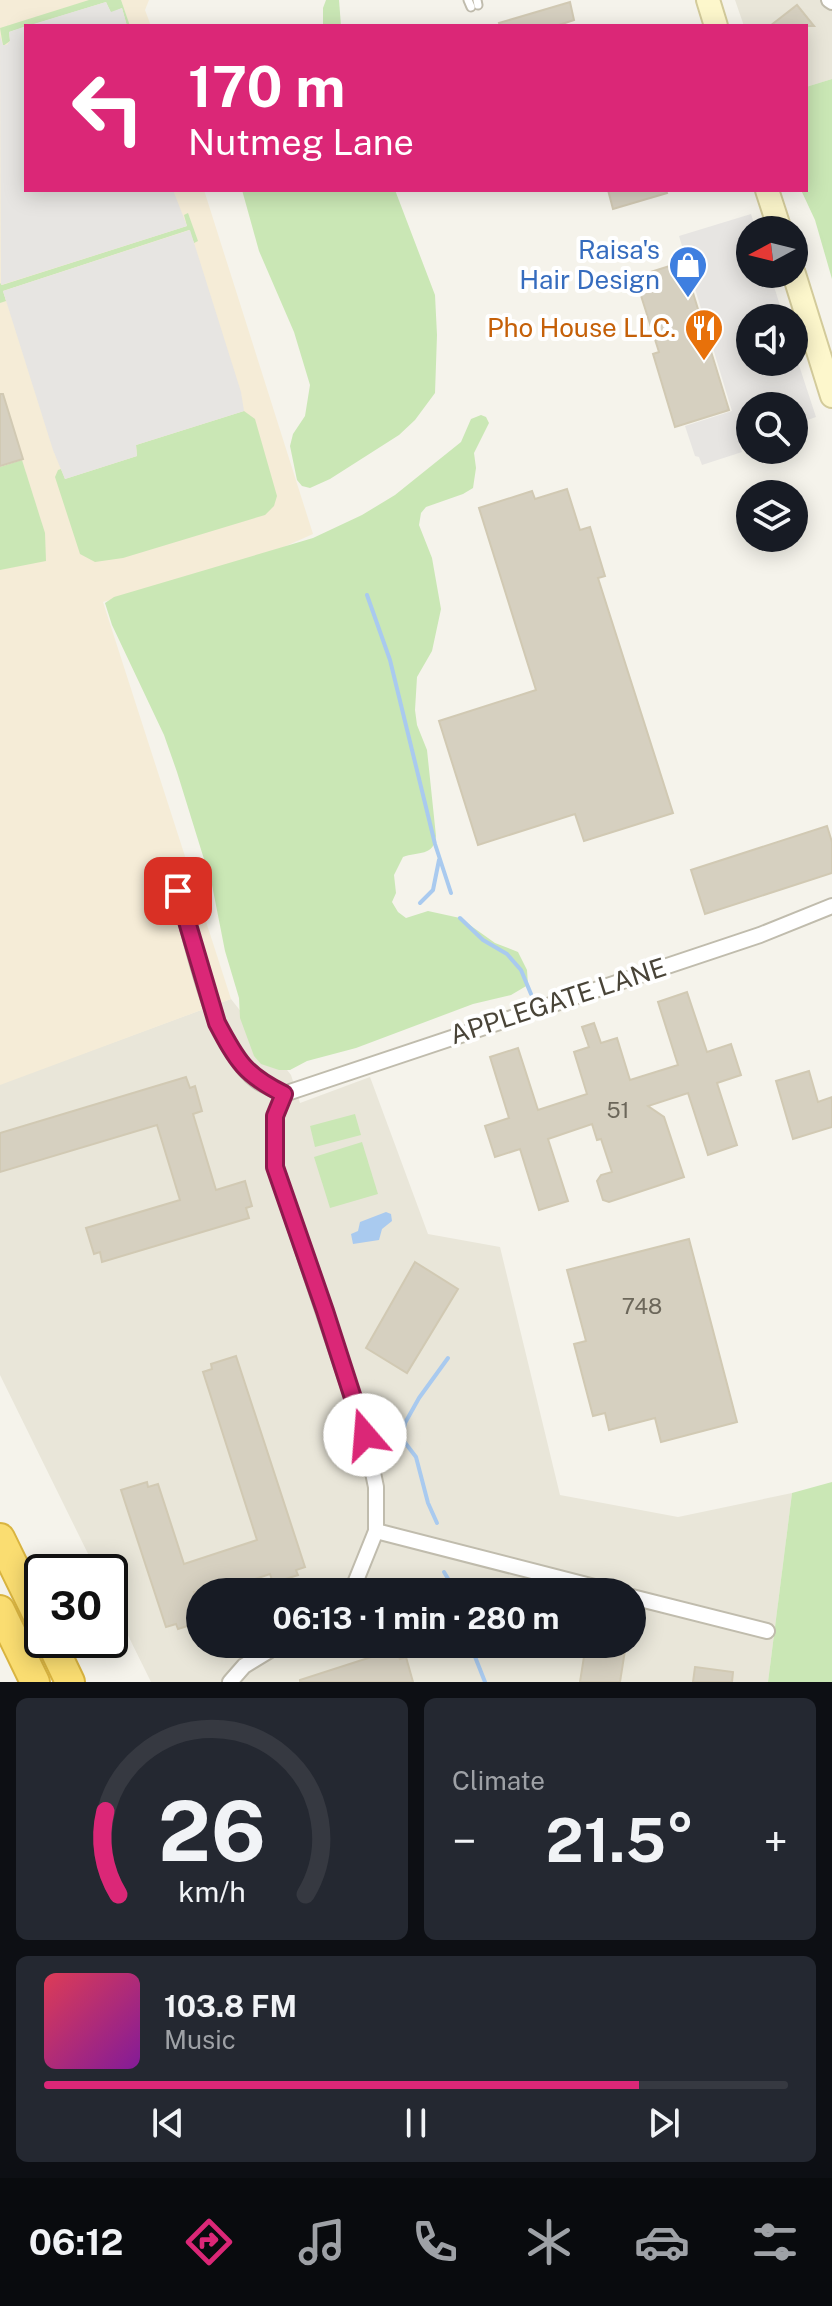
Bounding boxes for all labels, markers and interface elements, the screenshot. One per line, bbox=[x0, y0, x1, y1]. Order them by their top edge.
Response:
text: 170 m bbox=[188, 54, 345, 120]
icon: left bbox=[56, 56, 160, 160]
text: Nutmeg Lane bbox=[188, 121, 414, 163]
north arrow bbox=[736, 216, 808, 288]
map controls bbox=[736, 216, 808, 552]
place label: Raisa's Hair Design bbox=[519, 234, 660, 295]
shop icon: Raisa's Hair Design bbox=[667, 244, 709, 299]
button: sound bbox=[736, 304, 808, 376]
restaurant icon: Pho House LLC. bbox=[683, 307, 725, 362]
place label: Pho House LLC. bbox=[487, 312, 676, 343]
button: search bbox=[736, 392, 808, 464]
button: layers bbox=[736, 480, 808, 552]
pin bbox=[144, 857, 212, 925]
icon: arrive bbox=[156, 869, 200, 913]
street label: APPLEGATE LANE bbox=[446, 951, 670, 1050]
house number: 51 bbox=[606, 1097, 630, 1123]
house number: 748 bbox=[622, 1293, 662, 1319]
position arrow bbox=[323, 1393, 407, 1477]
speed limit sign: 30 bbox=[24, 1554, 128, 1658]
text: 06:13 · 1 min · 280 m bbox=[273, 1600, 559, 1636]
text: Climate bbox=[452, 1765, 545, 1796]
text: 26 bbox=[158, 1782, 266, 1880]
text: 21.5° bbox=[546, 1805, 694, 1876]
text: − bbox=[452, 1815, 476, 1867]
text: + bbox=[764, 1815, 788, 1867]
text: km/h bbox=[178, 1875, 246, 1908]
text: 103.8 FM bbox=[164, 1988, 297, 2024]
text: Music bbox=[164, 2024, 236, 2055]
icon: previous bbox=[146, 2101, 190, 2145]
icon: pause bbox=[394, 2101, 438, 2145]
icon: next bbox=[642, 2101, 686, 2145]
icon: directions bbox=[181, 2214, 237, 2270]
icon: music bbox=[294, 2214, 350, 2270]
icon: phone bbox=[407, 2214, 463, 2270]
icon: climate bbox=[521, 2214, 577, 2270]
icon: car bbox=[634, 2214, 690, 2270]
icon: filters bbox=[747, 2214, 803, 2270]
text: 06:12 bbox=[29, 2221, 123, 2263]

